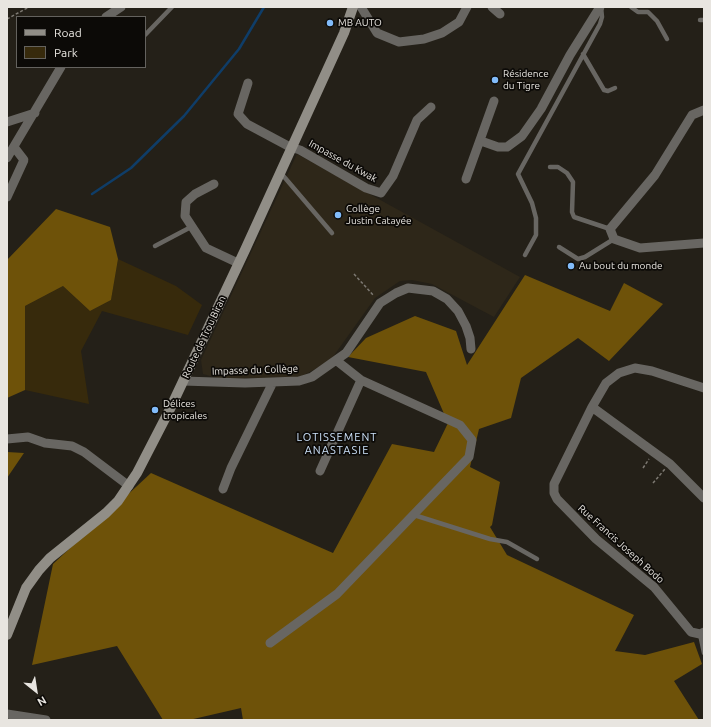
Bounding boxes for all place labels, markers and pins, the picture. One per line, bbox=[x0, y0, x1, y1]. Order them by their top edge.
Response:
place label: MB AUTO bbox=[338, 17, 382, 29]
marker: MB AUTO bbox=[325, 18, 335, 28]
place label: Résidence du Tigre bbox=[503, 68, 549, 92]
marker: Résidence du Tigre bbox=[490, 75, 500, 85]
place label: Collège Justin Catayée bbox=[346, 203, 411, 226]
marker: Collège Justin Catayée bbox=[333, 210, 343, 220]
place label: Au bout du monde bbox=[579, 260, 663, 272]
marker: Au bout du monde bbox=[566, 261, 576, 271]
place label: Délices tropicales bbox=[163, 398, 207, 422]
marker: Délices tropicales bbox=[150, 405, 160, 415]

